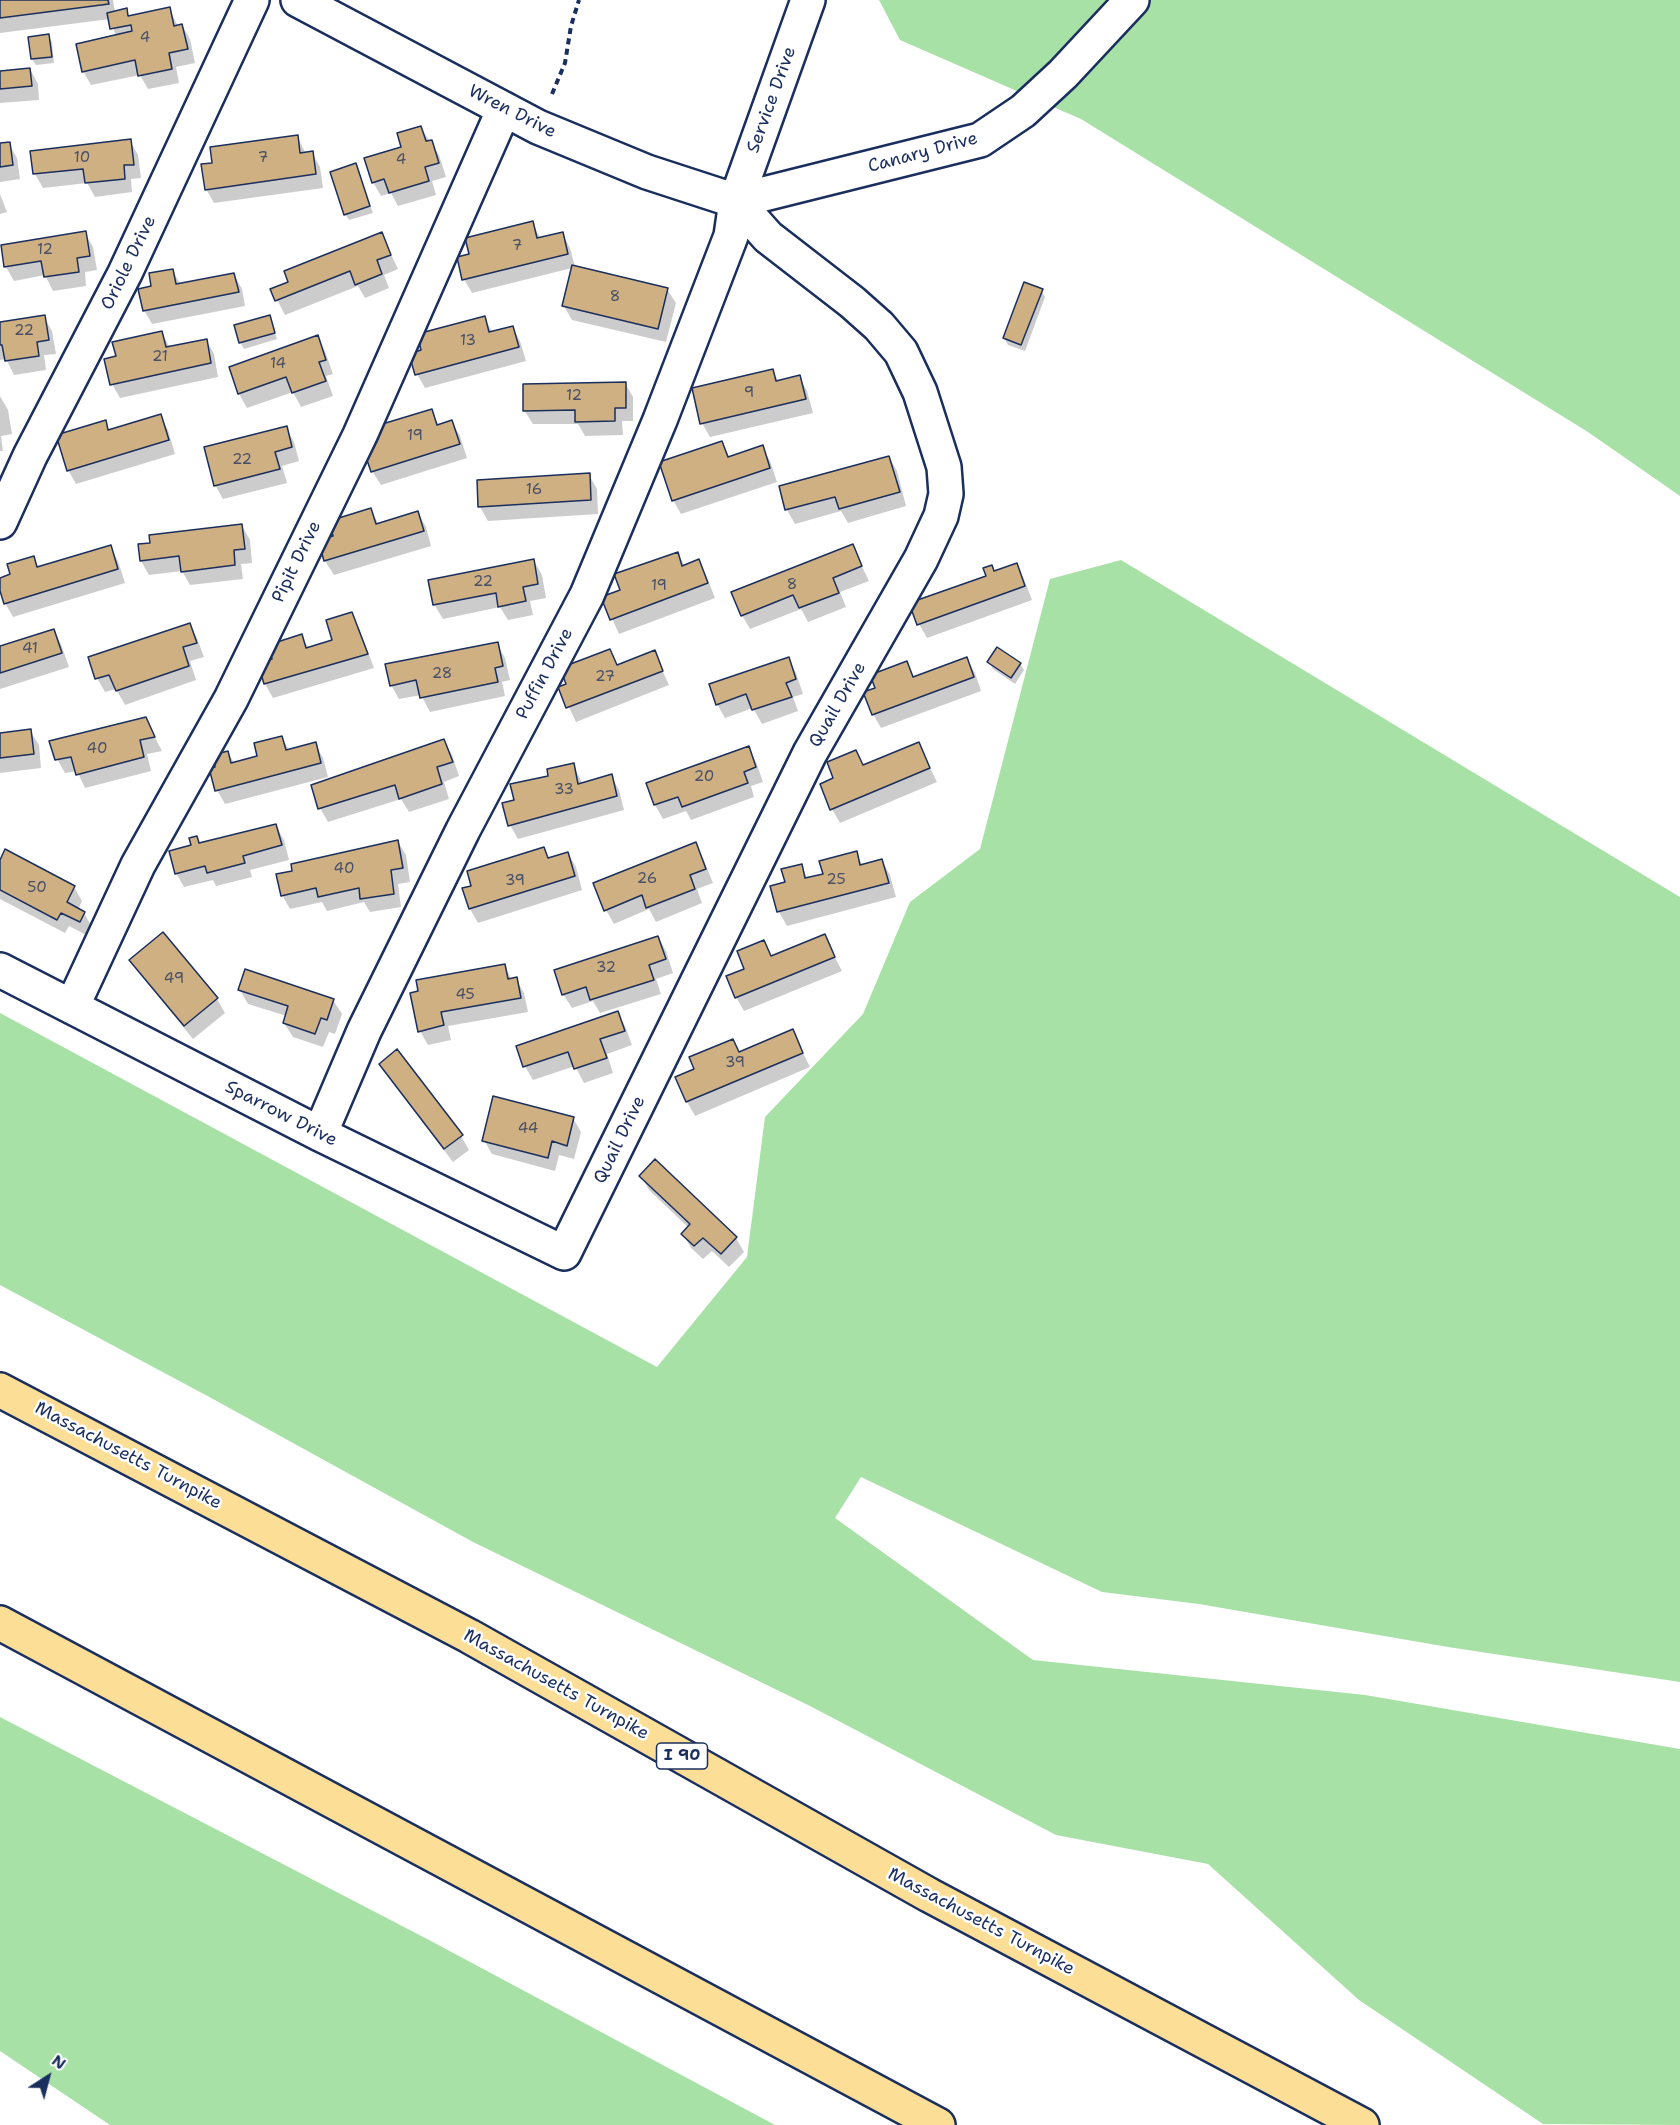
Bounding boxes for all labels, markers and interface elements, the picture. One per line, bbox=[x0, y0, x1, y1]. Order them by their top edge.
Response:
house number: 4 bbox=[140, 29, 150, 47]
street label: Service Drive bbox=[743, 44, 801, 156]
street label: Wren Drive bbox=[464, 81, 560, 143]
street label: Canary Drive bbox=[866, 128, 980, 178]
house number: 10 bbox=[74, 149, 90, 167]
house number: 7 bbox=[258, 149, 268, 167]
house number: 4 bbox=[396, 151, 406, 169]
street label: Oriole Drive bbox=[97, 212, 161, 314]
house number: 7 bbox=[512, 237, 522, 255]
house number: 12 bbox=[37, 241, 53, 259]
house number: 8 bbox=[610, 288, 620, 306]
house number: 22 bbox=[14, 322, 34, 340]
house number: 13 bbox=[460, 332, 476, 350]
house number: 21 bbox=[152, 348, 168, 366]
house number: 14 bbox=[270, 355, 286, 373]
house number: 9 bbox=[744, 384, 754, 402]
house number: 12 bbox=[566, 387, 582, 405]
house number: 19 bbox=[407, 427, 423, 445]
house number: 22 bbox=[232, 451, 252, 469]
house number: 16 bbox=[526, 481, 542, 499]
street label: Pipit Drive bbox=[268, 518, 326, 606]
house number: 22 bbox=[473, 573, 493, 591]
house number: 8 bbox=[787, 576, 797, 594]
house number: 19 bbox=[651, 577, 667, 595]
street label: Puffin Drive bbox=[512, 625, 578, 723]
house number: 41 bbox=[22, 640, 38, 658]
street label: Quail Drive bbox=[805, 658, 871, 752]
house number: 28 bbox=[432, 665, 452, 683]
house number: 27 bbox=[595, 668, 615, 686]
house number: 40 bbox=[87, 740, 107, 758]
house number: 20 bbox=[694, 768, 714, 786]
house number: 33 bbox=[554, 781, 574, 799]
house number: 40 bbox=[334, 860, 354, 878]
house number: 26 bbox=[637, 870, 657, 888]
house number: 25 bbox=[826, 871, 846, 889]
house number: 39 bbox=[505, 872, 525, 890]
house number: 50 bbox=[27, 879, 47, 897]
house number: 32 bbox=[596, 959, 616, 977]
house number: 49 bbox=[164, 970, 184, 988]
house number: 45 bbox=[455, 986, 475, 1004]
house number: 39 bbox=[725, 1054, 745, 1072]
street label: Sparrow Drive bbox=[221, 1076, 341, 1152]
street label: Quail Drive bbox=[589, 1093, 651, 1187]
house number: 44 bbox=[518, 1120, 538, 1138]
street label: Massachusetts Turnpike bbox=[31, 1398, 225, 1514]
street label: Massachusetts Turnpike bbox=[460, 1625, 652, 1745]
road number: I 90 bbox=[656, 1743, 708, 1769]
street label: Massachusetts Turnpike bbox=[884, 1864, 1078, 1980]
north arrow bbox=[18, 2047, 78, 2107]
text: N bbox=[48, 2050, 70, 2074]

